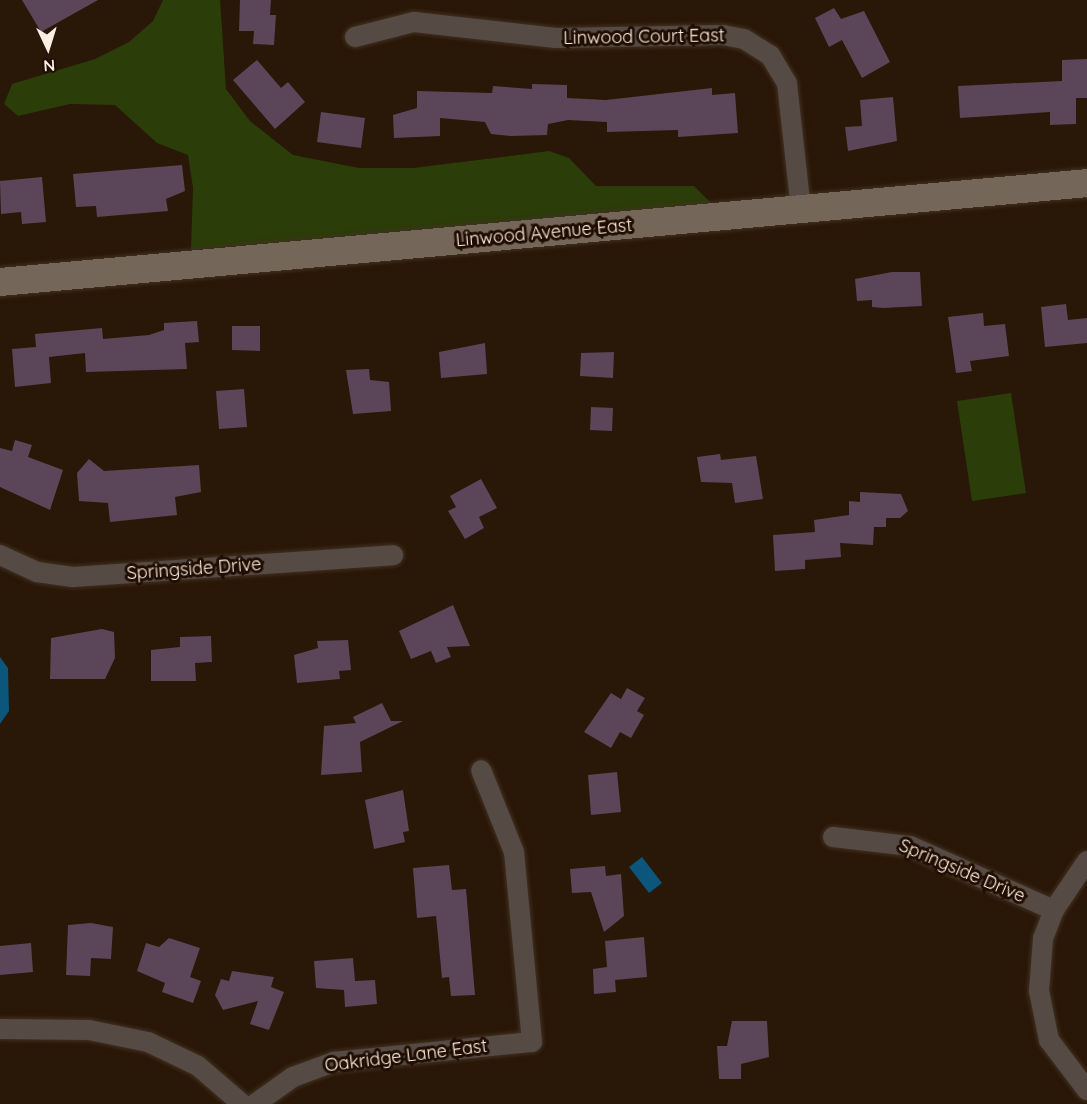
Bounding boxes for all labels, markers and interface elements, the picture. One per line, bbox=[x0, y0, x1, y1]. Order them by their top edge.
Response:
north arrow bbox=[18, 18, 78, 78]
street label: Linwood Court East bbox=[563, 25, 725, 49]
text: N bbox=[43, 56, 56, 76]
street label: Linwood Avenue East bbox=[455, 215, 633, 251]
street label: Springside Drive bbox=[126, 554, 262, 584]
street label: Springside Drive bbox=[896, 835, 1028, 907]
street label: Oakridge Lane East bbox=[323, 1035, 489, 1077]

